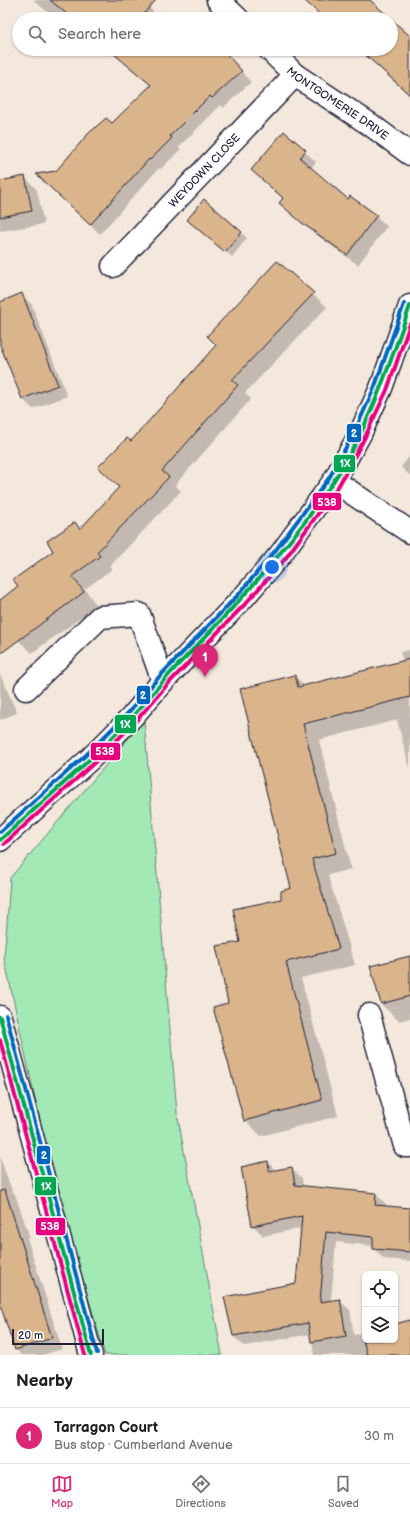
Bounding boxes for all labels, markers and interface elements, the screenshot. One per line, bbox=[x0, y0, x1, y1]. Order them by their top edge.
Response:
search box bbox=[12, 12, 398, 56]
icon: search bbox=[26, 23, 48, 45]
text: Search here bbox=[58, 25, 141, 44]
street label: MONTGOMERIE DRIVE bbox=[284, 64, 391, 143]
street label: WEYDOWN CLOSE bbox=[166, 131, 243, 210]
line badge: 2 bbox=[346, 423, 362, 443]
text: 2 bbox=[351, 427, 358, 440]
line badge: 1X bbox=[333, 454, 356, 473]
text: 1X bbox=[339, 457, 351, 470]
line badge: 538 bbox=[312, 492, 342, 511]
text: 538 bbox=[317, 496, 337, 509]
your location bbox=[262, 557, 282, 577]
pin: 1 bbox=[192, 644, 218, 677]
line badge: 2 bbox=[136, 685, 151, 705]
text: 2 bbox=[140, 689, 147, 702]
line badge: 1X bbox=[114, 714, 137, 734]
text: 1X bbox=[119, 718, 131, 731]
line badge: 538 bbox=[90, 742, 121, 761]
text: 538 bbox=[95, 745, 115, 758]
line badge: 2 bbox=[36, 1145, 51, 1165]
text: 2 bbox=[41, 1149, 48, 1162]
line badge: 1X bbox=[34, 1176, 57, 1196]
text: 1X bbox=[40, 1180, 52, 1193]
line badge: 538 bbox=[35, 1217, 66, 1236]
text: 538 bbox=[40, 1220, 60, 1233]
map controls bbox=[362, 1271, 398, 1343]
button: locate bbox=[362, 1271, 398, 1307]
button: layers bbox=[362, 1307, 398, 1343]
scale bar bbox=[12, 1327, 104, 1346]
text: 20 m bbox=[18, 1329, 43, 1342]
text: Nearby bbox=[16, 1371, 73, 1391]
text: Tarragon Court bbox=[54, 1418, 158, 1437]
text: 1 bbox=[26, 1428, 32, 1444]
text: 30 m bbox=[364, 1428, 394, 1444]
text: Bus stop · Cumberland Avenue bbox=[54, 1437, 233, 1453]
tab: Map bbox=[51, 1473, 73, 1510]
tab: Directions bbox=[175, 1473, 226, 1510]
tab: Saved bbox=[328, 1473, 359, 1510]

